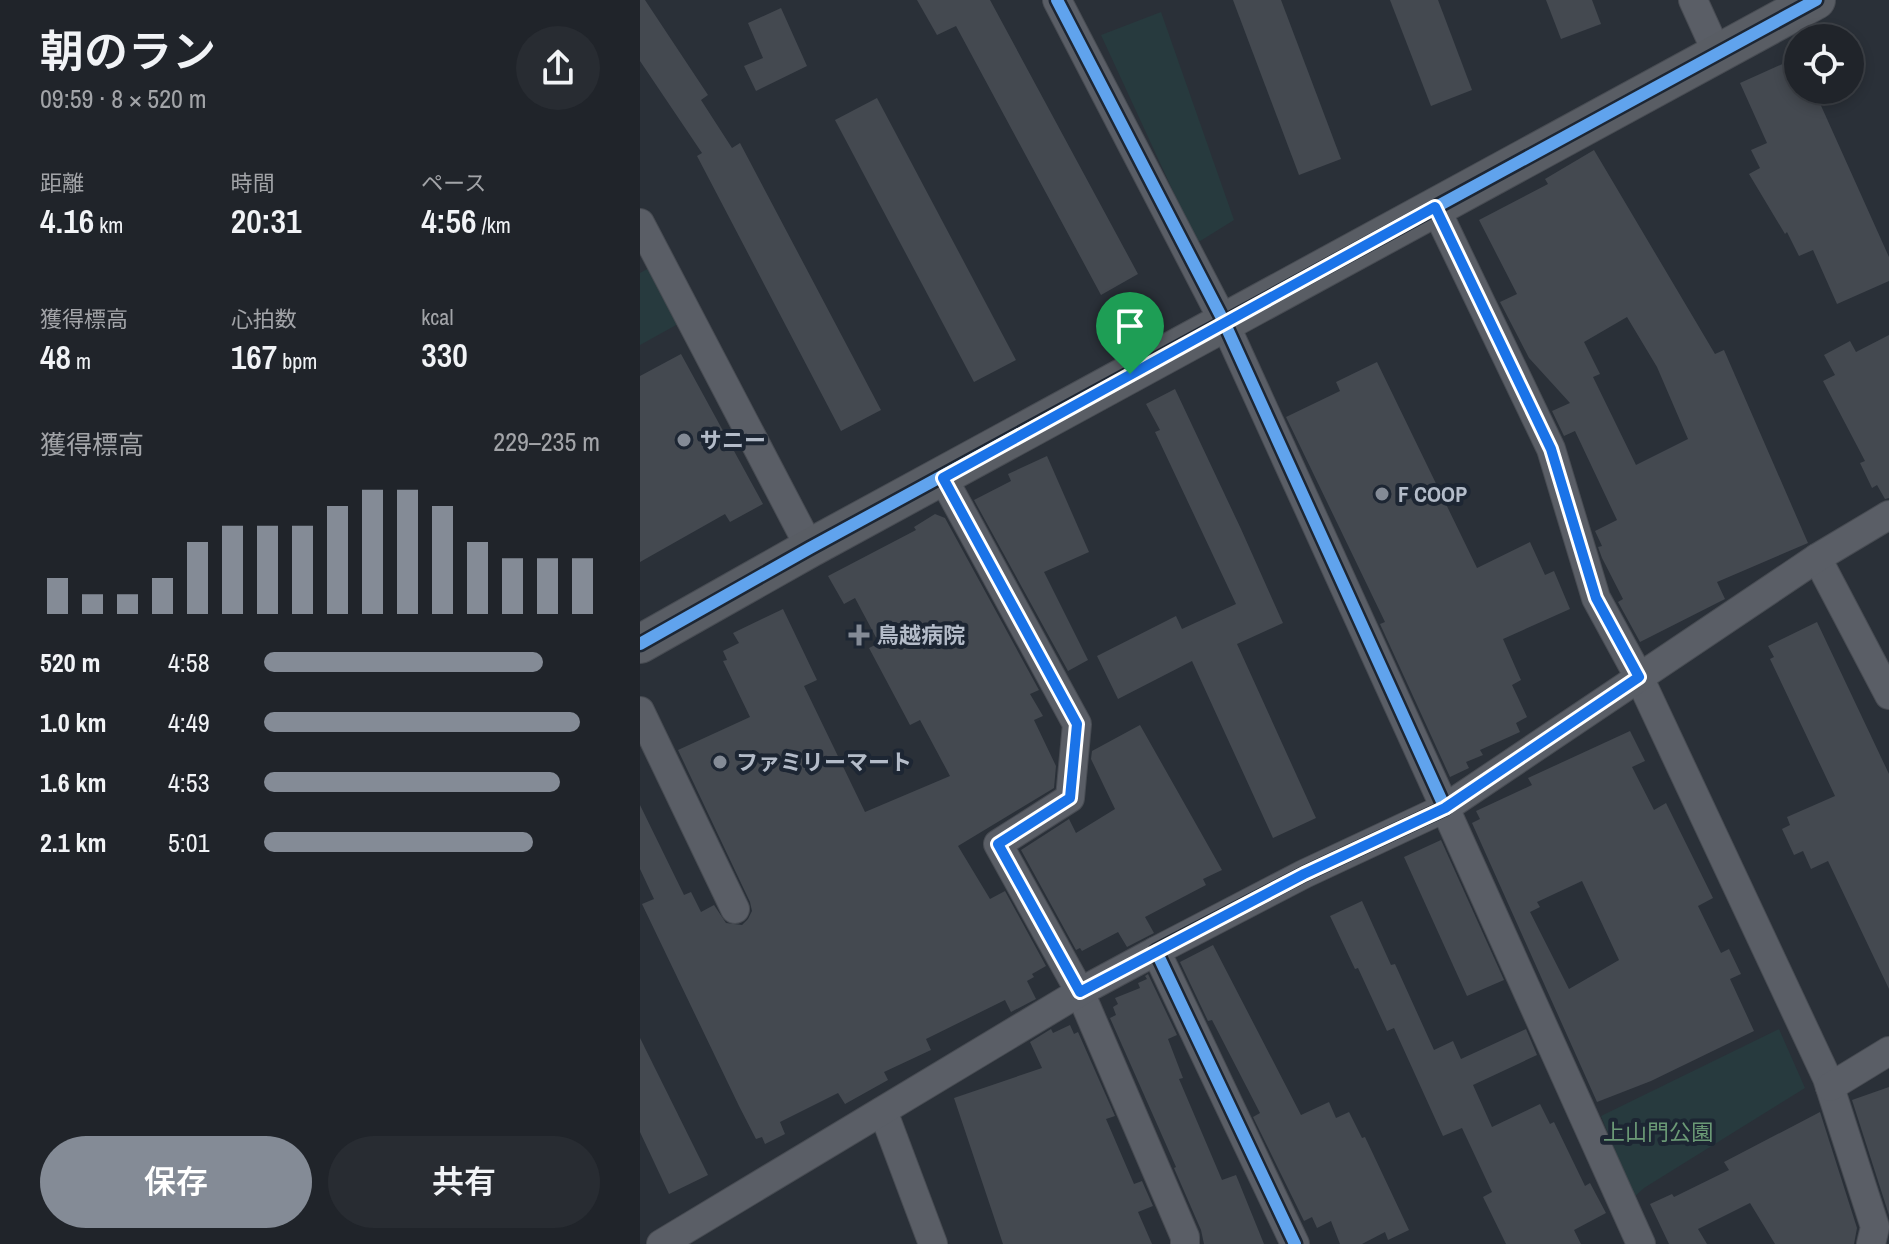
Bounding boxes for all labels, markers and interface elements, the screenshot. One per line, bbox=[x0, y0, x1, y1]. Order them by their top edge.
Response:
text: 朝のラン bbox=[40, 21, 216, 81]
map controls bbox=[1784, 24, 1864, 104]
button: locate bbox=[1784, 24, 1864, 104]
button: share bbox=[516, 26, 600, 110]
text: 09:59 · 8 × 520 m bbox=[40, 81, 207, 116]
text: 距離 bbox=[40, 168, 84, 198]
text: 時間 bbox=[231, 168, 275, 198]
text: ペース bbox=[421, 168, 486, 198]
text: 4.16 bbox=[40, 198, 94, 244]
text: 20:31 bbox=[231, 198, 301, 244]
text: 4:56 bbox=[421, 198, 477, 244]
text: km bbox=[94, 210, 123, 240]
text: /km bbox=[477, 210, 511, 240]
pin bbox=[1096, 292, 1164, 374]
text: kcal bbox=[421, 302, 453, 332]
text: 獲得標高 bbox=[40, 304, 128, 334]
text: 心拍数 bbox=[231, 304, 297, 334]
icon: arrive bbox=[1108, 304, 1152, 348]
text: 330 bbox=[421, 332, 468, 378]
text: 48 bbox=[40, 334, 71, 380]
text: 167 bbox=[231, 334, 277, 380]
text: m bbox=[71, 346, 91, 376]
text: bpm bbox=[277, 346, 317, 376]
text: 229–235 m bbox=[493, 424, 600, 459]
place label: サニー bbox=[700, 425, 766, 455]
text: 獲得標高 bbox=[40, 427, 144, 462]
marker: サニー bbox=[675, 431, 693, 449]
place label: F COOP bbox=[1398, 479, 1467, 509]
marker: F COOP bbox=[1373, 485, 1391, 503]
place label: 鳥越病院 bbox=[877, 620, 965, 650]
marker: 鳥越病院 bbox=[848, 624, 870, 646]
text: 520 m bbox=[40, 645, 100, 680]
text: 4:58 bbox=[168, 645, 210, 680]
text: 1.0 km bbox=[40, 705, 106, 740]
text: 4:49 bbox=[168, 705, 210, 740]
place label: ファミリーマート bbox=[736, 747, 912, 777]
marker: ファミリーマート bbox=[711, 753, 729, 771]
text: 1.6 km bbox=[40, 765, 106, 800]
text: 4:53 bbox=[168, 765, 210, 800]
text: 2.1 km bbox=[40, 825, 106, 860]
text: 5:01 bbox=[168, 825, 210, 860]
park label: 上山門公園 bbox=[1603, 1117, 1713, 1147]
button: 保存 bbox=[40, 1136, 312, 1228]
button: 共有 bbox=[328, 1136, 600, 1228]

